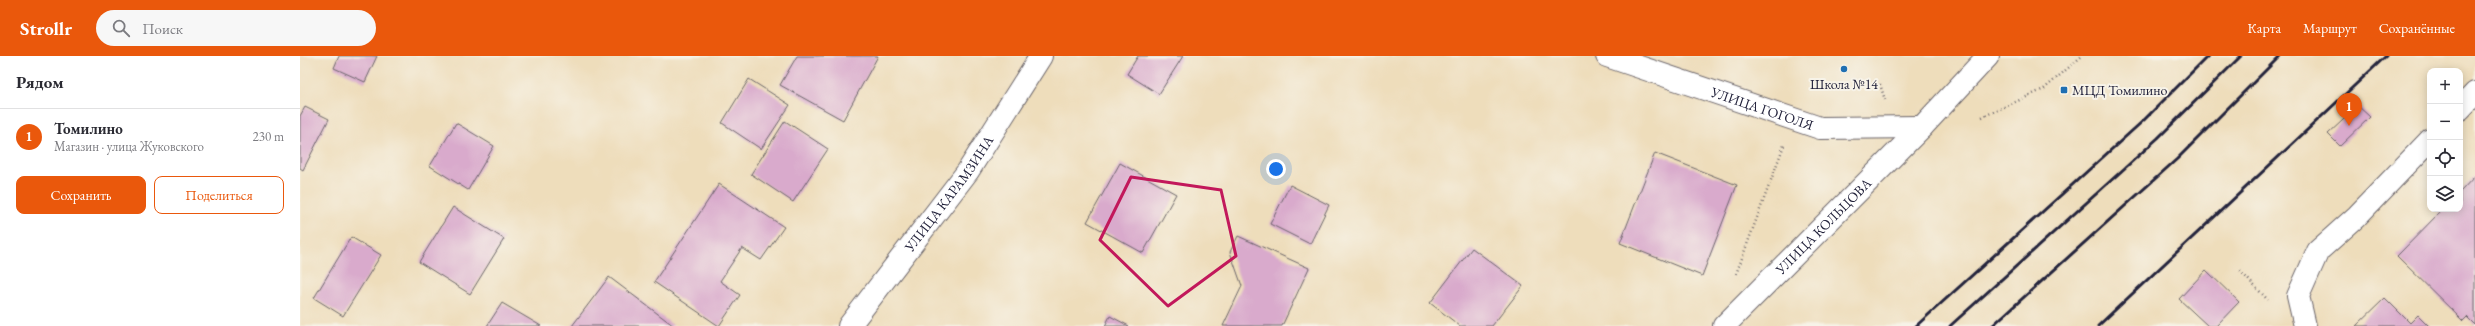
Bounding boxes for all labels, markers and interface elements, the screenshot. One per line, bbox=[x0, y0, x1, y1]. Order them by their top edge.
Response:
search box bbox=[96, 10, 376, 46]
text: Strollr bbox=[20, 16, 72, 41]
icon: search bbox=[110, 17, 132, 39]
text: Поиск bbox=[142, 19, 183, 38]
text: Карта bbox=[2248, 19, 2281, 37]
text: Маршрут bbox=[2303, 19, 2357, 37]
text: Сохранённые bbox=[2379, 19, 2455, 37]
marker: Школа №14 bbox=[1839, 64, 1849, 74]
map controls bbox=[2427, 68, 2463, 212]
button: + bbox=[2427, 68, 2463, 104]
text: Рядом bbox=[16, 71, 64, 93]
place label: Школа №14 bbox=[1810, 75, 1878, 93]
place label: МЦД Томилино bbox=[2072, 81, 2167, 99]
street label: УЛИЦА ГОГОЛЯ bbox=[1708, 83, 1816, 134]
marker: МЦД Томилино bbox=[2059, 85, 2069, 95]
pin: 1 bbox=[2336, 93, 2362, 126]
button: − bbox=[2427, 104, 2463, 140]
text: Томилино bbox=[54, 119, 123, 138]
text: 1 bbox=[26, 128, 32, 145]
text: 230 m bbox=[253, 128, 284, 145]
street label: УЛИЦА КАРАМЗИНА bbox=[900, 132, 997, 256]
text: Магазин · улица Жуковского bbox=[54, 138, 204, 155]
button: locate bbox=[2427, 140, 2463, 176]
your location bbox=[1266, 159, 1286, 179]
street label: УЛИЦА КОЛЬЦОВА bbox=[1771, 174, 1875, 279]
button: Сохранить bbox=[16, 176, 146, 214]
button: Поделиться bbox=[154, 176, 284, 214]
button: layers bbox=[2427, 176, 2463, 212]

